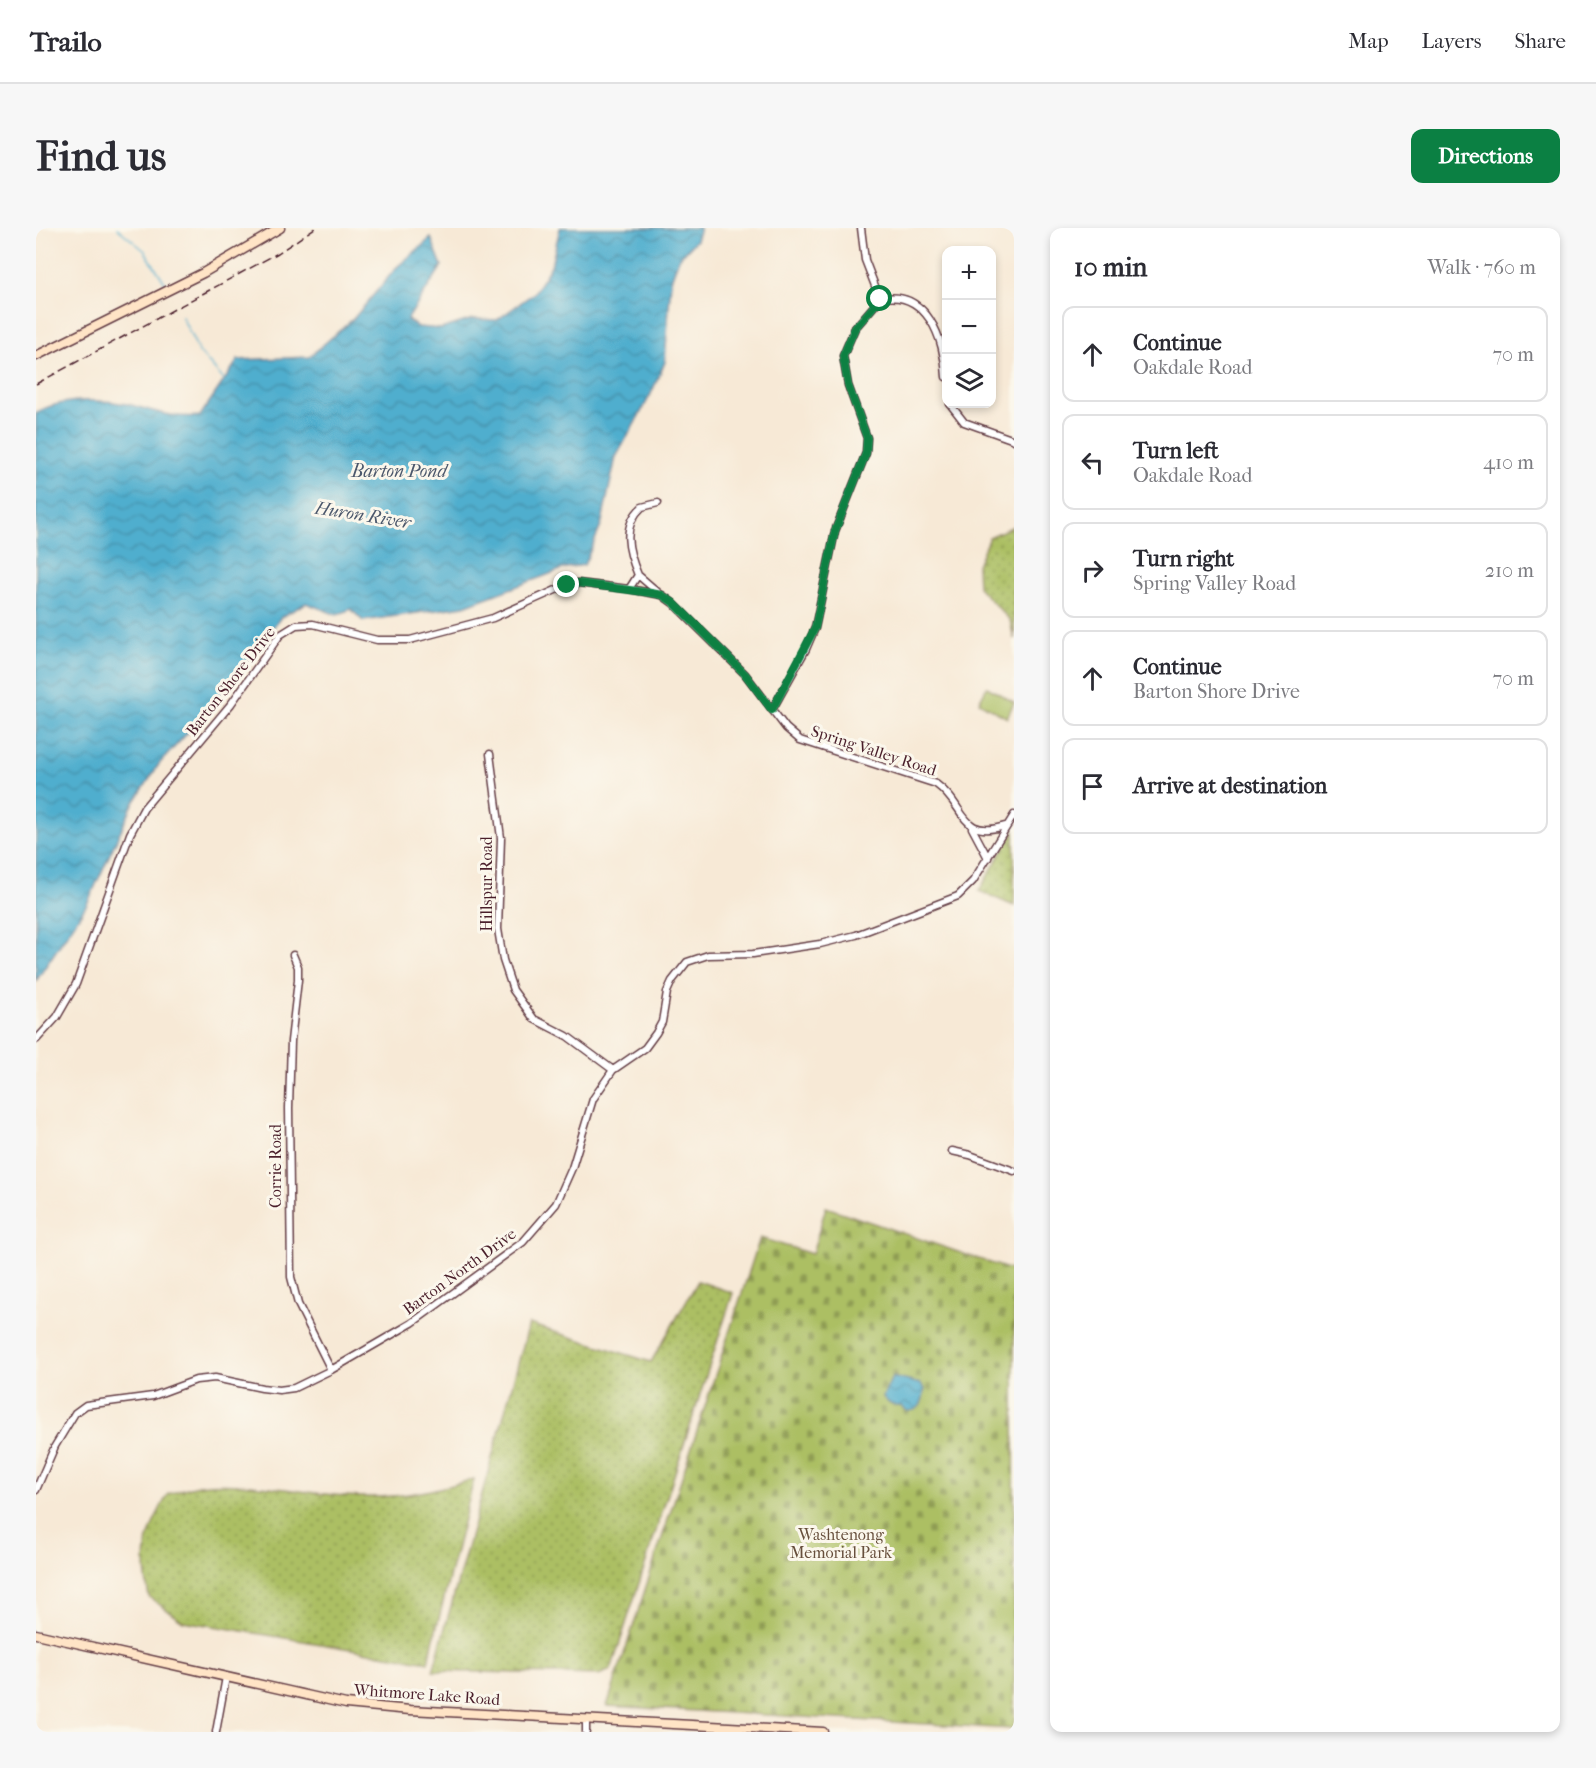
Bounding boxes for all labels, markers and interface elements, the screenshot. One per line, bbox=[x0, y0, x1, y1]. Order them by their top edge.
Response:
text: Trailo bbox=[30, 25, 102, 58]
text: Map bbox=[1348, 29, 1389, 53]
text: Layers bbox=[1422, 29, 1481, 53]
text: Share bbox=[1514, 29, 1566, 53]
button: Directions bbox=[1411, 129, 1560, 183]
text: Find us bbox=[36, 132, 166, 181]
map controls bbox=[942, 246, 996, 408]
button: + bbox=[942, 246, 996, 300]
text: 10 min bbox=[1074, 252, 1147, 283]
text: Walk · 760 m bbox=[1428, 256, 1536, 279]
route start bbox=[866, 285, 892, 311]
button: − bbox=[942, 300, 996, 354]
text: Continue bbox=[1133, 330, 1222, 356]
icon: ahead bbox=[1076, 338, 1109, 371]
text: 70 m bbox=[1492, 343, 1534, 366]
button: layers bbox=[942, 354, 996, 408]
text: Oakdale Road bbox=[1133, 356, 1252, 379]
text: Turn left bbox=[1133, 438, 1219, 464]
icon: left bbox=[1076, 446, 1109, 479]
text: 410 m bbox=[1483, 451, 1534, 474]
water label: Barton Pond bbox=[350, 461, 449, 482]
text: Oakdale Road bbox=[1133, 464, 1252, 487]
water label: Huron River bbox=[313, 497, 414, 534]
text: Turn right bbox=[1133, 546, 1234, 572]
icon: right bbox=[1076, 554, 1109, 587]
text: 210 m bbox=[1485, 559, 1534, 582]
route end bbox=[553, 571, 579, 597]
text: Spring Valley Road bbox=[1133, 572, 1296, 595]
street label: Barton Shore Drive bbox=[182, 623, 279, 740]
text: Continue bbox=[1133, 654, 1222, 680]
icon: ahead bbox=[1076, 662, 1109, 695]
text: 70 m bbox=[1492, 667, 1534, 690]
text: Barton Shore Drive bbox=[1133, 680, 1300, 703]
street label: Spring Valley Road bbox=[809, 721, 939, 780]
icon: arrive bbox=[1076, 770, 1109, 803]
text: Arrive at destination bbox=[1133, 773, 1327, 799]
street label: Hillspur Road bbox=[477, 836, 496, 932]
street label: Corrie Road bbox=[266, 1124, 285, 1208]
street label: Barton North Drive bbox=[399, 1224, 520, 1319]
park label: Washtenong Memorial Park bbox=[790, 1525, 893, 1562]
street label: Whitmore Lake Road bbox=[352, 1680, 501, 1709]

